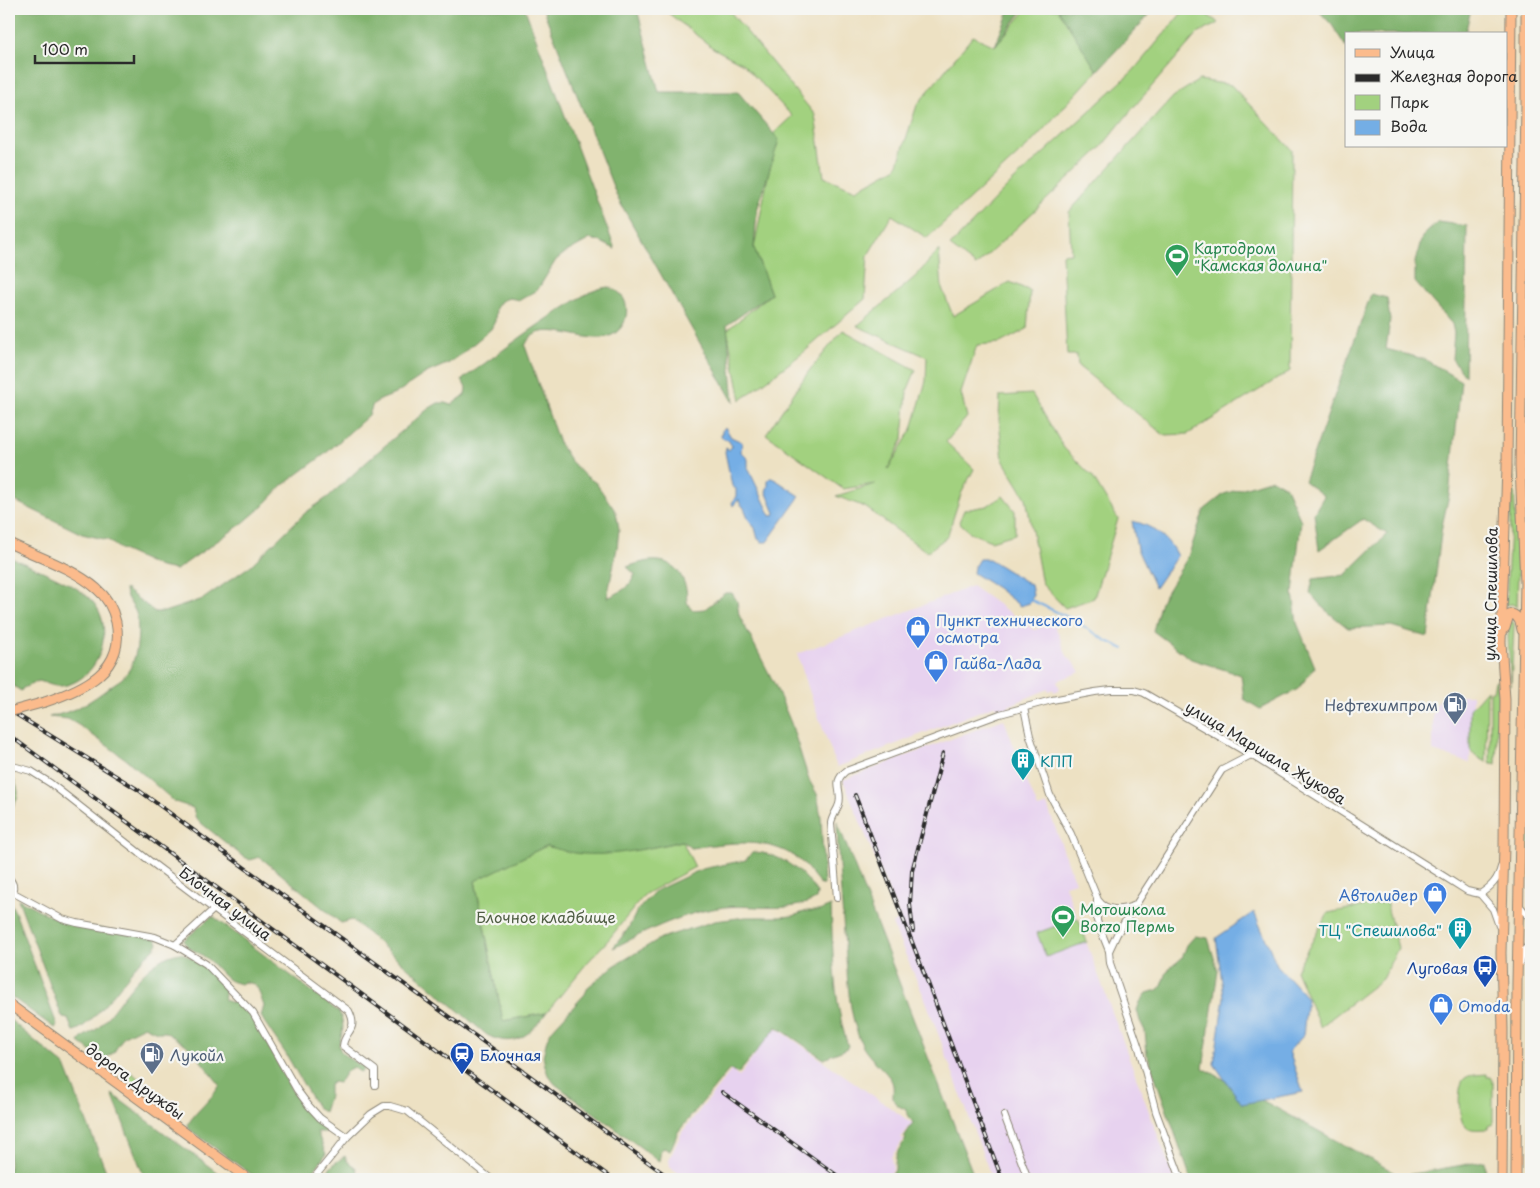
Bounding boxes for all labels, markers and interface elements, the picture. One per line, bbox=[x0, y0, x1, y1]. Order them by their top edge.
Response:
scale bar bbox=[35, 32, 134, 64]
legend bbox=[1345, 32, 1508, 148]
text: 100 m bbox=[42, 37, 88, 60]
text: Улица bbox=[1390, 40, 1435, 63]
text: Железная дорога bbox=[1390, 64, 1518, 87]
text: Парк bbox=[1390, 90, 1429, 113]
text: Вода bbox=[1390, 114, 1428, 137]
place label: Картодром "Камская долина" bbox=[1194, 236, 1327, 276]
sports icon: Картодром "Камская долина" bbox=[1164, 243, 1190, 277]
street label: улица Спешилова bbox=[1477, 526, 1503, 661]
place label: Пункт технического осмотра bbox=[936, 608, 1083, 648]
shop icon: Пункт технического осмотра bbox=[905, 615, 931, 649]
shop icon: Гайва-Лада bbox=[923, 649, 949, 683]
place label: Гайва-Лада bbox=[954, 651, 1042, 674]
fuel station icon: Нефтехимпром bbox=[1442, 691, 1468, 725]
place label: Нефтехимпром bbox=[1325, 693, 1438, 716]
street label: улица Маршала Жукова bbox=[1181, 695, 1351, 810]
building icon: КПП bbox=[1010, 747, 1036, 781]
place label: КПП bbox=[1040, 749, 1073, 772]
street label: Блочная улица bbox=[175, 861, 277, 946]
shop icon: Автолидер bbox=[1422, 881, 1448, 915]
place label: Автолидер bbox=[1339, 883, 1418, 906]
place label: Мотошкола Borzo Пермь bbox=[1080, 897, 1175, 937]
sports icon: Мотошкола Borzo Пермь bbox=[1050, 904, 1076, 938]
park label: Блочное кладбище bbox=[476, 905, 616, 928]
building icon: ТЦ "Спешилова" bbox=[1447, 916, 1473, 950]
place label: ТЦ "Спешилова" bbox=[1318, 918, 1442, 941]
bus stop icon: Луговая bbox=[1472, 954, 1498, 988]
place label: Луговая bbox=[1407, 956, 1468, 979]
shop icon: Omoda bbox=[1428, 992, 1454, 1026]
place label: Omoda bbox=[1458, 994, 1511, 1017]
street label: дорога Дружбы bbox=[82, 1037, 190, 1125]
fuel station icon: Лукойл bbox=[139, 1041, 165, 1075]
station icon: Блочная bbox=[449, 1041, 475, 1075]
place label: Лукойл bbox=[170, 1043, 224, 1066]
place label: Блочная bbox=[480, 1043, 541, 1066]

